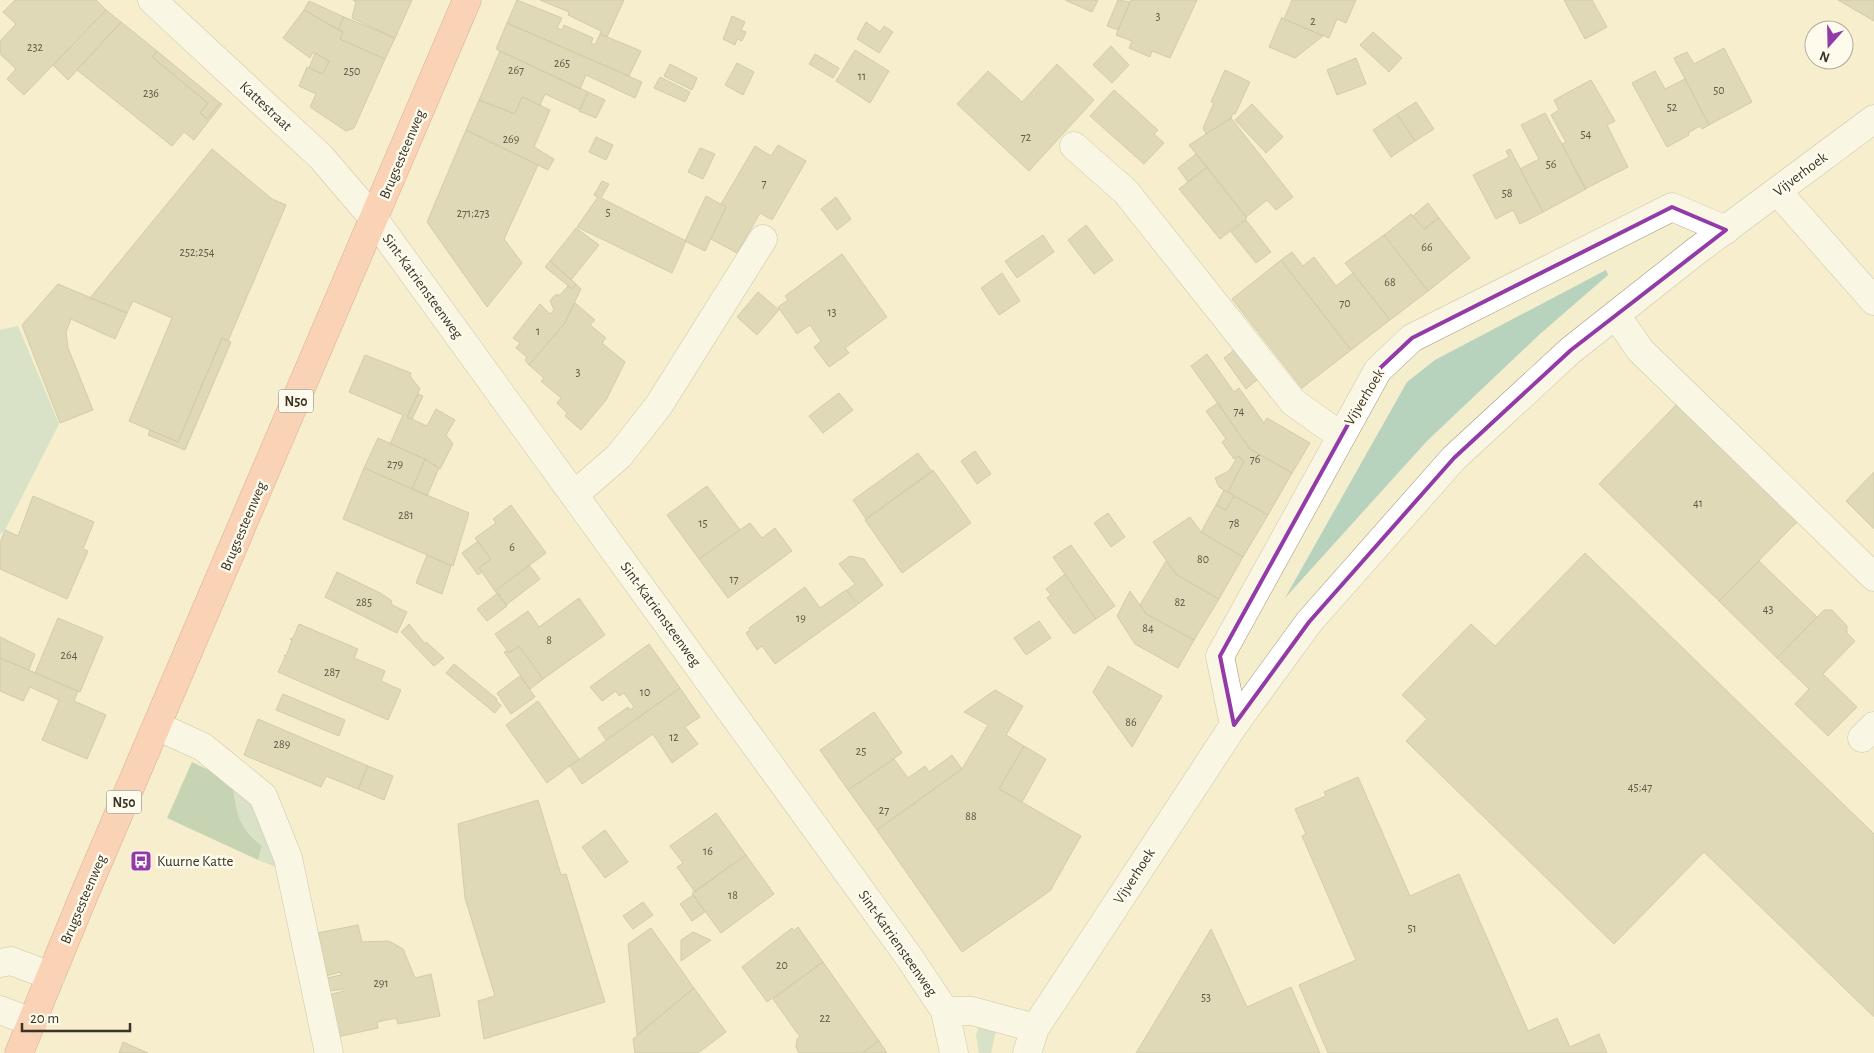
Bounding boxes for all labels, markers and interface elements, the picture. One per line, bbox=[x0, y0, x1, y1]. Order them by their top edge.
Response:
house number: 3 bbox=[1156, 10, 1161, 22]
house number: 2 bbox=[1310, 15, 1316, 27]
north arrow bbox=[1804, 20, 1854, 70]
house number: 232 bbox=[27, 41, 43, 53]
text: N bbox=[1818, 48, 1832, 65]
house number: 265 bbox=[554, 57, 570, 69]
house number: 267 bbox=[508, 64, 524, 76]
house number: 250 bbox=[344, 65, 360, 77]
house number: 11 bbox=[858, 70, 866, 82]
street label: Kattestraat bbox=[237, 79, 295, 134]
house number: 50 bbox=[1713, 84, 1725, 96]
house number: 236 bbox=[143, 87, 159, 99]
house number: 52 bbox=[1667, 101, 1678, 113]
street label: Brugsesteenweg bbox=[377, 107, 428, 201]
house number: 54 bbox=[1581, 128, 1592, 140]
house number: 72 bbox=[1021, 131, 1032, 143]
house number: 269 bbox=[503, 133, 520, 145]
street label: Vijverhoek bbox=[1771, 149, 1830, 199]
house number: 56 bbox=[1546, 158, 1557, 170]
house number: 7 bbox=[761, 177, 767, 189]
house number: 58 bbox=[1502, 187, 1513, 199]
house number: 5 bbox=[605, 206, 611, 218]
house number: 271;273 bbox=[457, 207, 489, 219]
street label: Sint-Katriensteenweg bbox=[380, 231, 466, 342]
house number: 66 bbox=[1421, 241, 1433, 253]
house number: 252;254 bbox=[180, 246, 215, 258]
house number: 68 bbox=[1384, 276, 1396, 288]
house number: 70 bbox=[1339, 297, 1351, 309]
house number: 13 bbox=[827, 306, 837, 318]
house number: 1 bbox=[536, 325, 540, 337]
house number: 3 bbox=[576, 366, 581, 378]
street label: Vijverhoek bbox=[1342, 366, 1387, 428]
road number: N50 bbox=[278, 390, 314, 412]
house number: 74 bbox=[1234, 405, 1245, 417]
house number: 76 bbox=[1250, 453, 1261, 465]
house number: 279 bbox=[387, 458, 403, 470]
street label: Brugsesteenweg bbox=[218, 479, 269, 573]
house number: 41 bbox=[1693, 497, 1703, 509]
house number: 281 bbox=[398, 509, 414, 521]
house number: 15 bbox=[698, 517, 708, 529]
house number: 78 bbox=[1229, 517, 1240, 529]
house number: 6 bbox=[509, 541, 515, 553]
house number: 80 bbox=[1197, 553, 1209, 565]
street label: Sint-Katriensteenweg bbox=[618, 559, 704, 670]
house number: 17 bbox=[729, 573, 739, 585]
house number: 285 bbox=[356, 596, 372, 608]
house number: 82 bbox=[1174, 596, 1186, 608]
house number: 43 bbox=[1763, 603, 1773, 615]
house number: 19 bbox=[796, 612, 806, 624]
house number: 84 bbox=[1142, 622, 1154, 634]
house number: 8 bbox=[546, 634, 552, 646]
house number: 264 bbox=[61, 649, 78, 661]
house number: 287 bbox=[324, 666, 340, 678]
house number: 10 bbox=[640, 686, 650, 698]
house number: 86 bbox=[1125, 716, 1137, 728]
house number: 12 bbox=[669, 731, 679, 743]
house number: 289 bbox=[274, 738, 291, 750]
house number: 25 bbox=[856, 745, 866, 757]
house number: 45;47 bbox=[1628, 781, 1652, 793]
road number: N50 bbox=[106, 790, 142, 814]
house number: 27 bbox=[879, 804, 889, 816]
house number: 88 bbox=[965, 810, 977, 822]
house number: 16 bbox=[703, 845, 713, 857]
street label: Vijverhoek bbox=[1111, 846, 1158, 907]
bus stop icon: Kuurne Katte bbox=[129, 849, 153, 873]
street label: Brugsesteenweg bbox=[58, 852, 109, 946]
place label: Kuurne Katte bbox=[157, 854, 233, 869]
street label: Sint-Katriensteenweg bbox=[855, 888, 940, 1000]
house number: 18 bbox=[728, 889, 738, 901]
house number: 51 bbox=[1407, 922, 1417, 934]
house number: 20 bbox=[776, 959, 788, 971]
house number: 291 bbox=[373, 977, 389, 989]
house number: 53 bbox=[1201, 991, 1211, 1003]
scale bar bbox=[22, 1000, 130, 1032]
text: 20 m bbox=[30, 1011, 59, 1026]
house number: 22 bbox=[820, 1012, 831, 1024]

